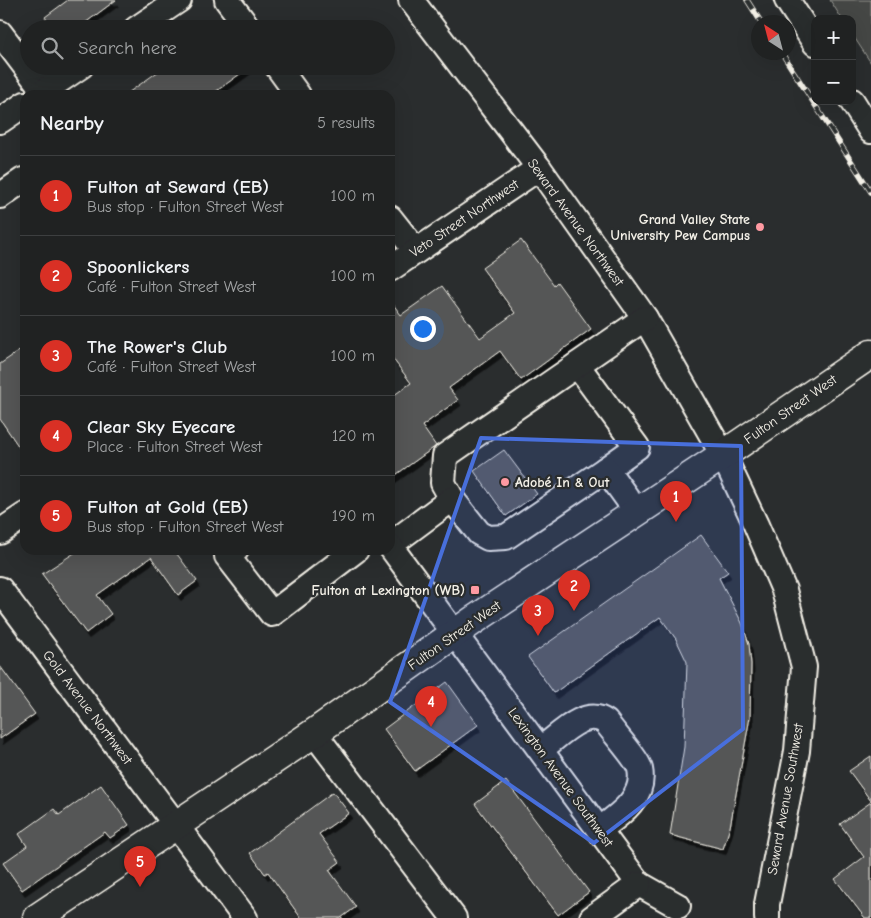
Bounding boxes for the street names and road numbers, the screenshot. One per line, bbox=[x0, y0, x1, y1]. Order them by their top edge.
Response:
street label: Seward Avenue Northwest bbox=[524, 155, 628, 290]
street label: Veto Street Northwest bbox=[407, 175, 523, 261]
street label: Fulton Street West bbox=[741, 370, 841, 448]
street label: Fulton Street West bbox=[405, 596, 505, 674]
street label: Gold Avenue Northwest bbox=[39, 647, 137, 769]
street label: Lexington Avenue Southwest bbox=[504, 704, 617, 851]
street label: Seward Avenue Southwest bbox=[764, 721, 807, 876]

